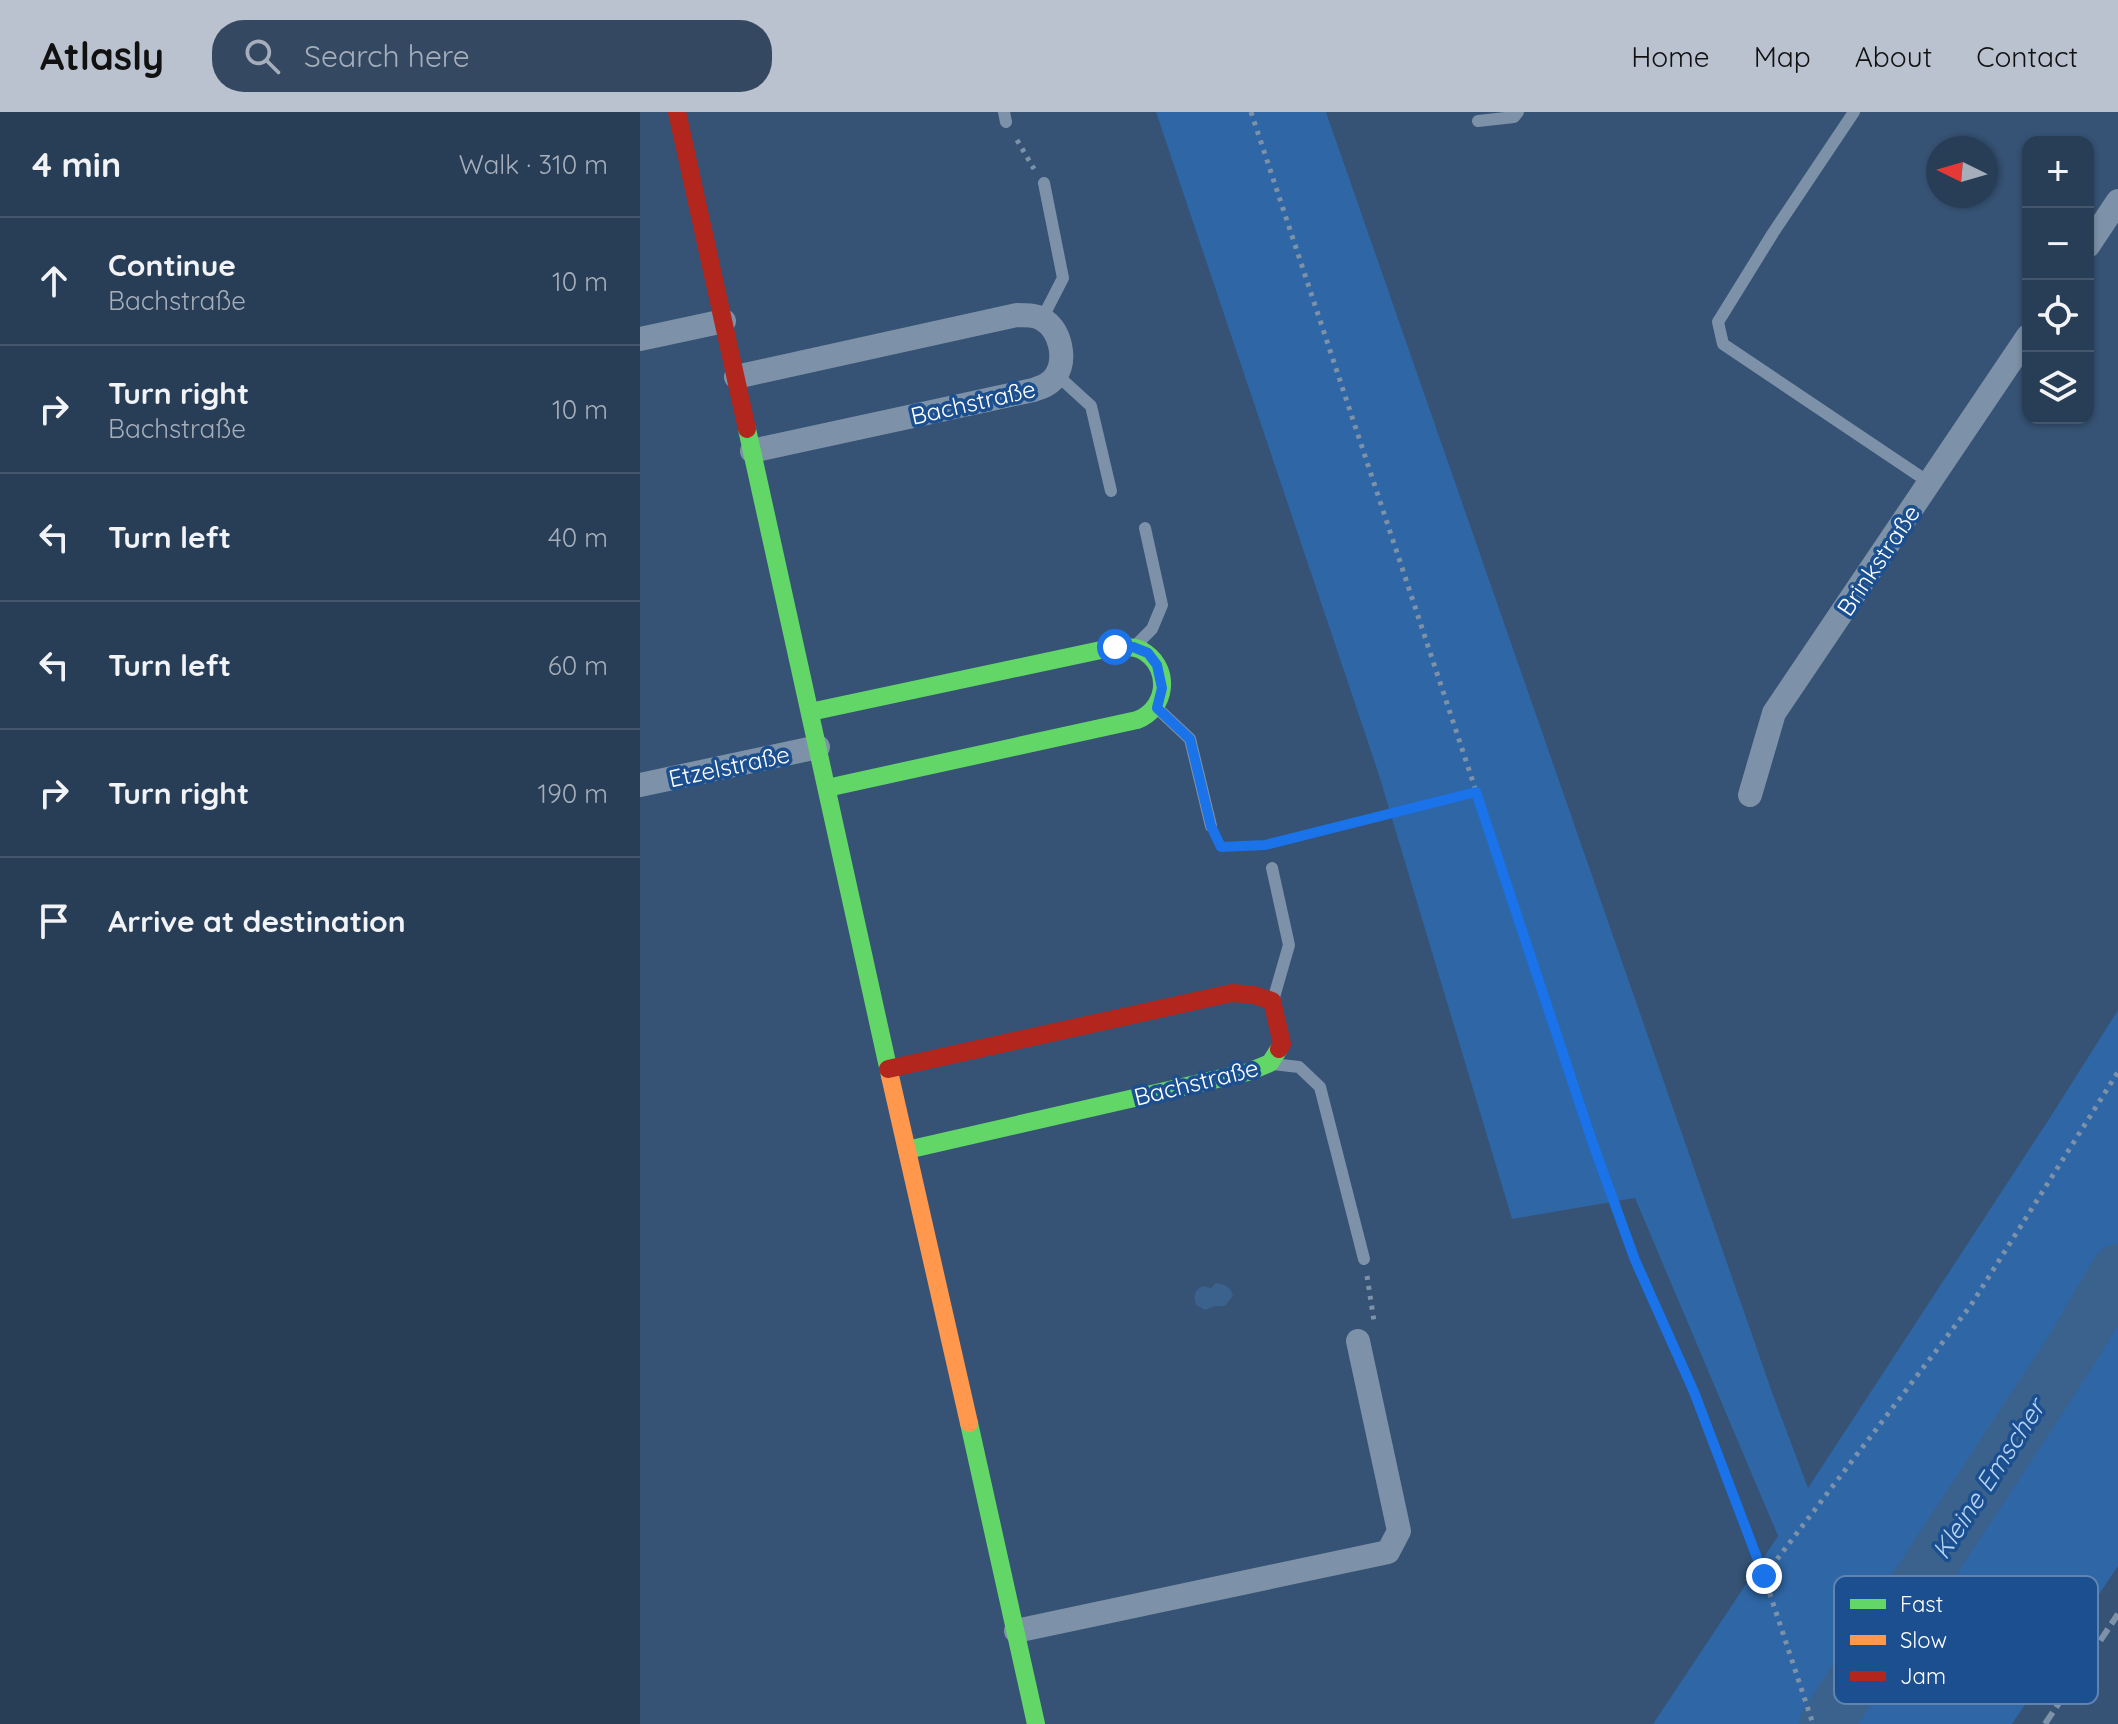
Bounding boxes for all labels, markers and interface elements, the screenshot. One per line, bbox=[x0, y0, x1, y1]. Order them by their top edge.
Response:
search box bbox=[212, 20, 772, 92]
text: Atlasly bbox=[40, 32, 164, 80]
icon: search bbox=[240, 34, 284, 78]
text: Search here bbox=[304, 37, 470, 75]
text: Home bbox=[1631, 39, 1710, 74]
text: Map bbox=[1754, 39, 1811, 74]
text: About bbox=[1855, 39, 1932, 74]
text: Contact bbox=[1976, 39, 2078, 74]
north arrow bbox=[1926, 136, 1998, 208]
map controls bbox=[2022, 136, 2094, 424]
button: + bbox=[2022, 136, 2094, 208]
text: 4 min bbox=[32, 143, 121, 186]
text: Walk · 310 m bbox=[459, 148, 608, 181]
button: − bbox=[2022, 208, 2094, 280]
text: Continue bbox=[108, 246, 236, 284]
icon: ahead bbox=[32, 259, 76, 303]
text: 10 m bbox=[552, 265, 608, 298]
button: locate bbox=[2022, 280, 2094, 352]
text: Bachstraße bbox=[108, 284, 246, 317]
button: layers bbox=[2022, 352, 2094, 424]
street label: Bachstraße bbox=[908, 373, 1038, 431]
text: Turn right bbox=[108, 374, 249, 412]
icon: right bbox=[32, 387, 76, 431]
text: 10 m bbox=[552, 393, 608, 426]
text: Bachstraße bbox=[108, 412, 246, 445]
street label: Brinkstraße bbox=[1830, 499, 1926, 621]
icon: left bbox=[32, 515, 76, 559]
text: Turn left bbox=[108, 518, 231, 556]
text: 40 m bbox=[548, 521, 608, 554]
route start bbox=[1097, 629, 1133, 665]
icon: left bbox=[32, 643, 76, 687]
text: Turn left bbox=[108, 646, 231, 684]
text: 60 m bbox=[548, 649, 608, 682]
street label: Etzelstraße bbox=[666, 739, 792, 793]
icon: right bbox=[32, 771, 76, 815]
text: Turn right bbox=[108, 774, 249, 812]
text: 190 m bbox=[538, 777, 608, 810]
icon: arrive bbox=[32, 899, 76, 943]
text: Arrive at destination bbox=[108, 902, 406, 940]
street label: Bachstraße bbox=[1131, 1052, 1261, 1112]
water label: Kleine Emscher bbox=[1924, 1390, 2054, 1565]
route end bbox=[1746, 1558, 1782, 1594]
legend bbox=[1834, 1576, 2098, 1704]
text: Fast bbox=[1900, 1590, 1943, 1618]
text: Slow bbox=[1900, 1626, 1947, 1654]
text: Jam bbox=[1900, 1662, 1946, 1690]

